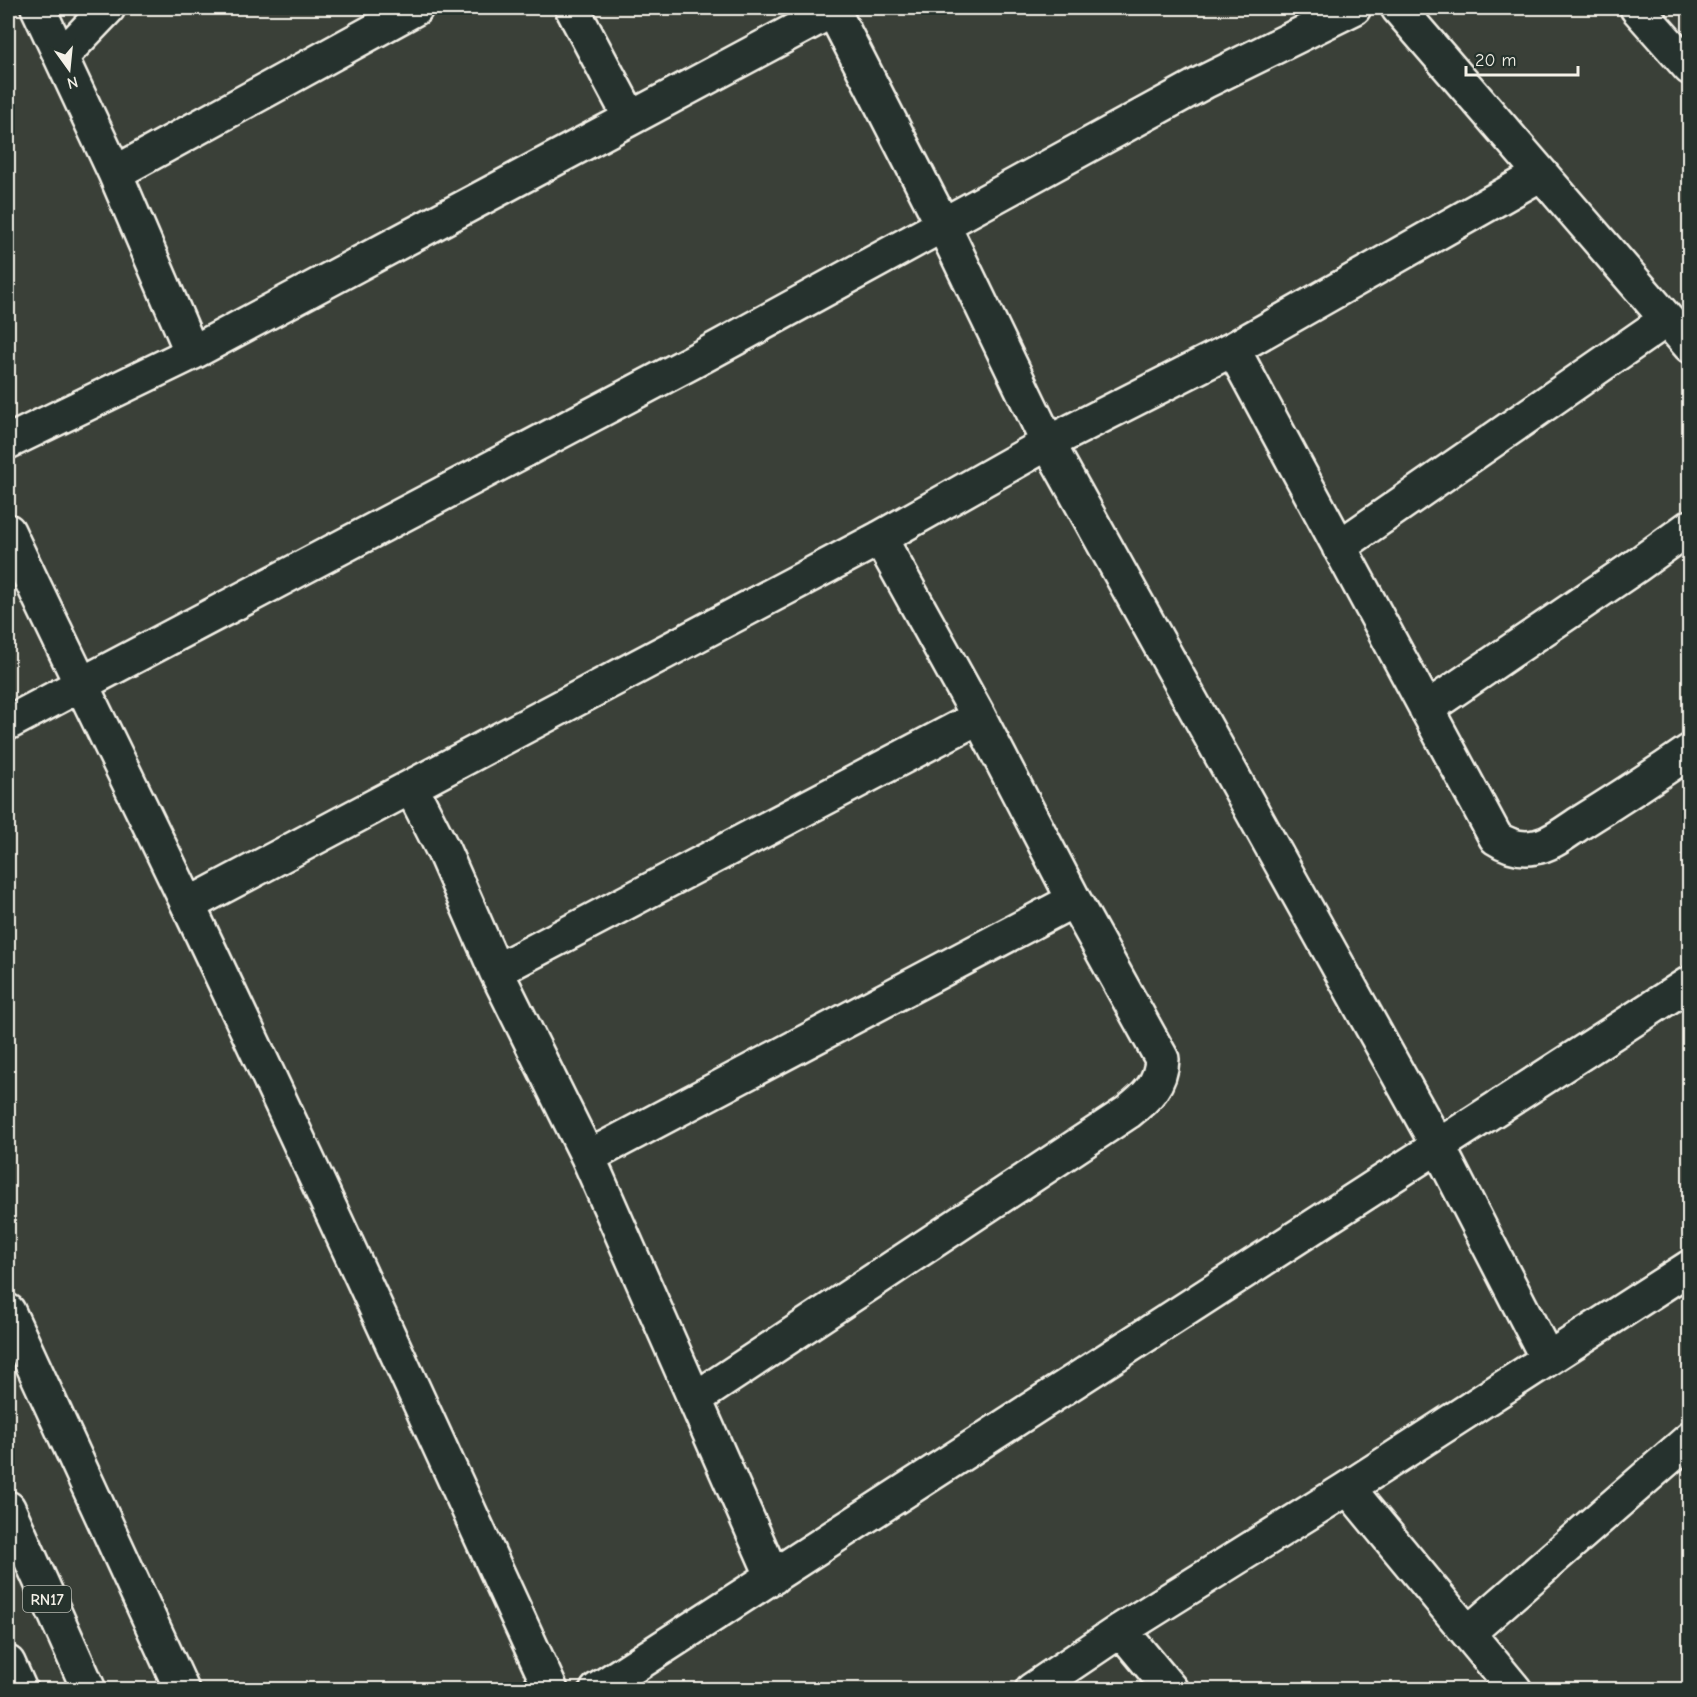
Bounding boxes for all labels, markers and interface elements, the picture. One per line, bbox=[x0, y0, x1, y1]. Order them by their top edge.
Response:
north arrow bbox=[39, 39, 99, 99]
scale bar bbox=[1466, 39, 1578, 77]
text: 20 m bbox=[1475, 50, 1516, 71]
text: N bbox=[65, 72, 80, 93]
road number: RN17 bbox=[23, 1586, 71, 1612]

